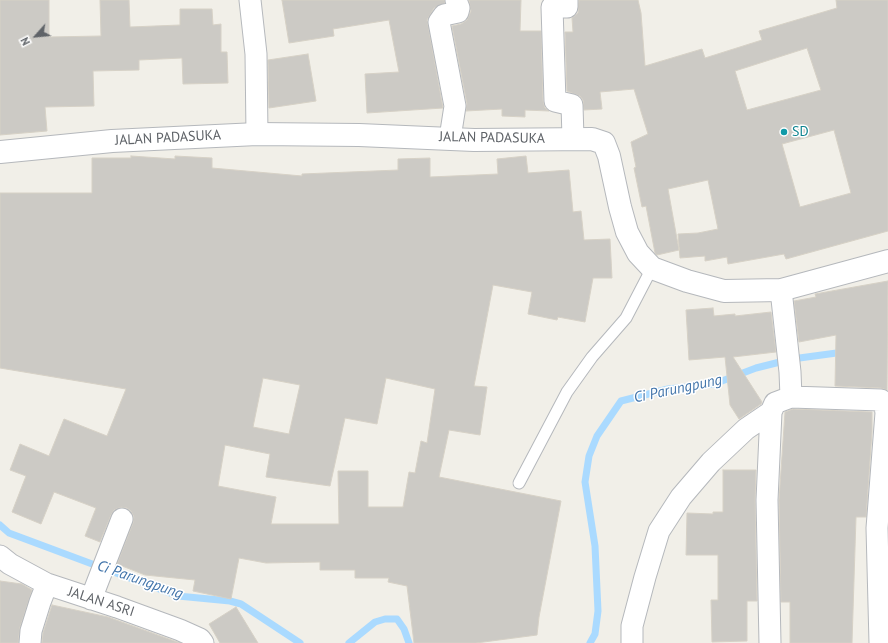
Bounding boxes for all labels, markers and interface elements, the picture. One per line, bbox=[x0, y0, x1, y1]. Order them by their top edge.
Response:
north arrow bbox=[16, 16, 56, 56]
text: N bbox=[17, 35, 33, 48]
place label: SD bbox=[792, 124, 809, 140]
street label: JALAN PADASUKA bbox=[115, 127, 221, 149]
marker: SD bbox=[779, 127, 789, 137]
street label: JALAN PADASUKA bbox=[439, 129, 545, 147]
water label: Ci Parungpung bbox=[632, 371, 724, 407]
water label: Ci Parungpung bbox=[95, 557, 185, 603]
street label: JALAN ASRI bbox=[66, 583, 136, 621]

